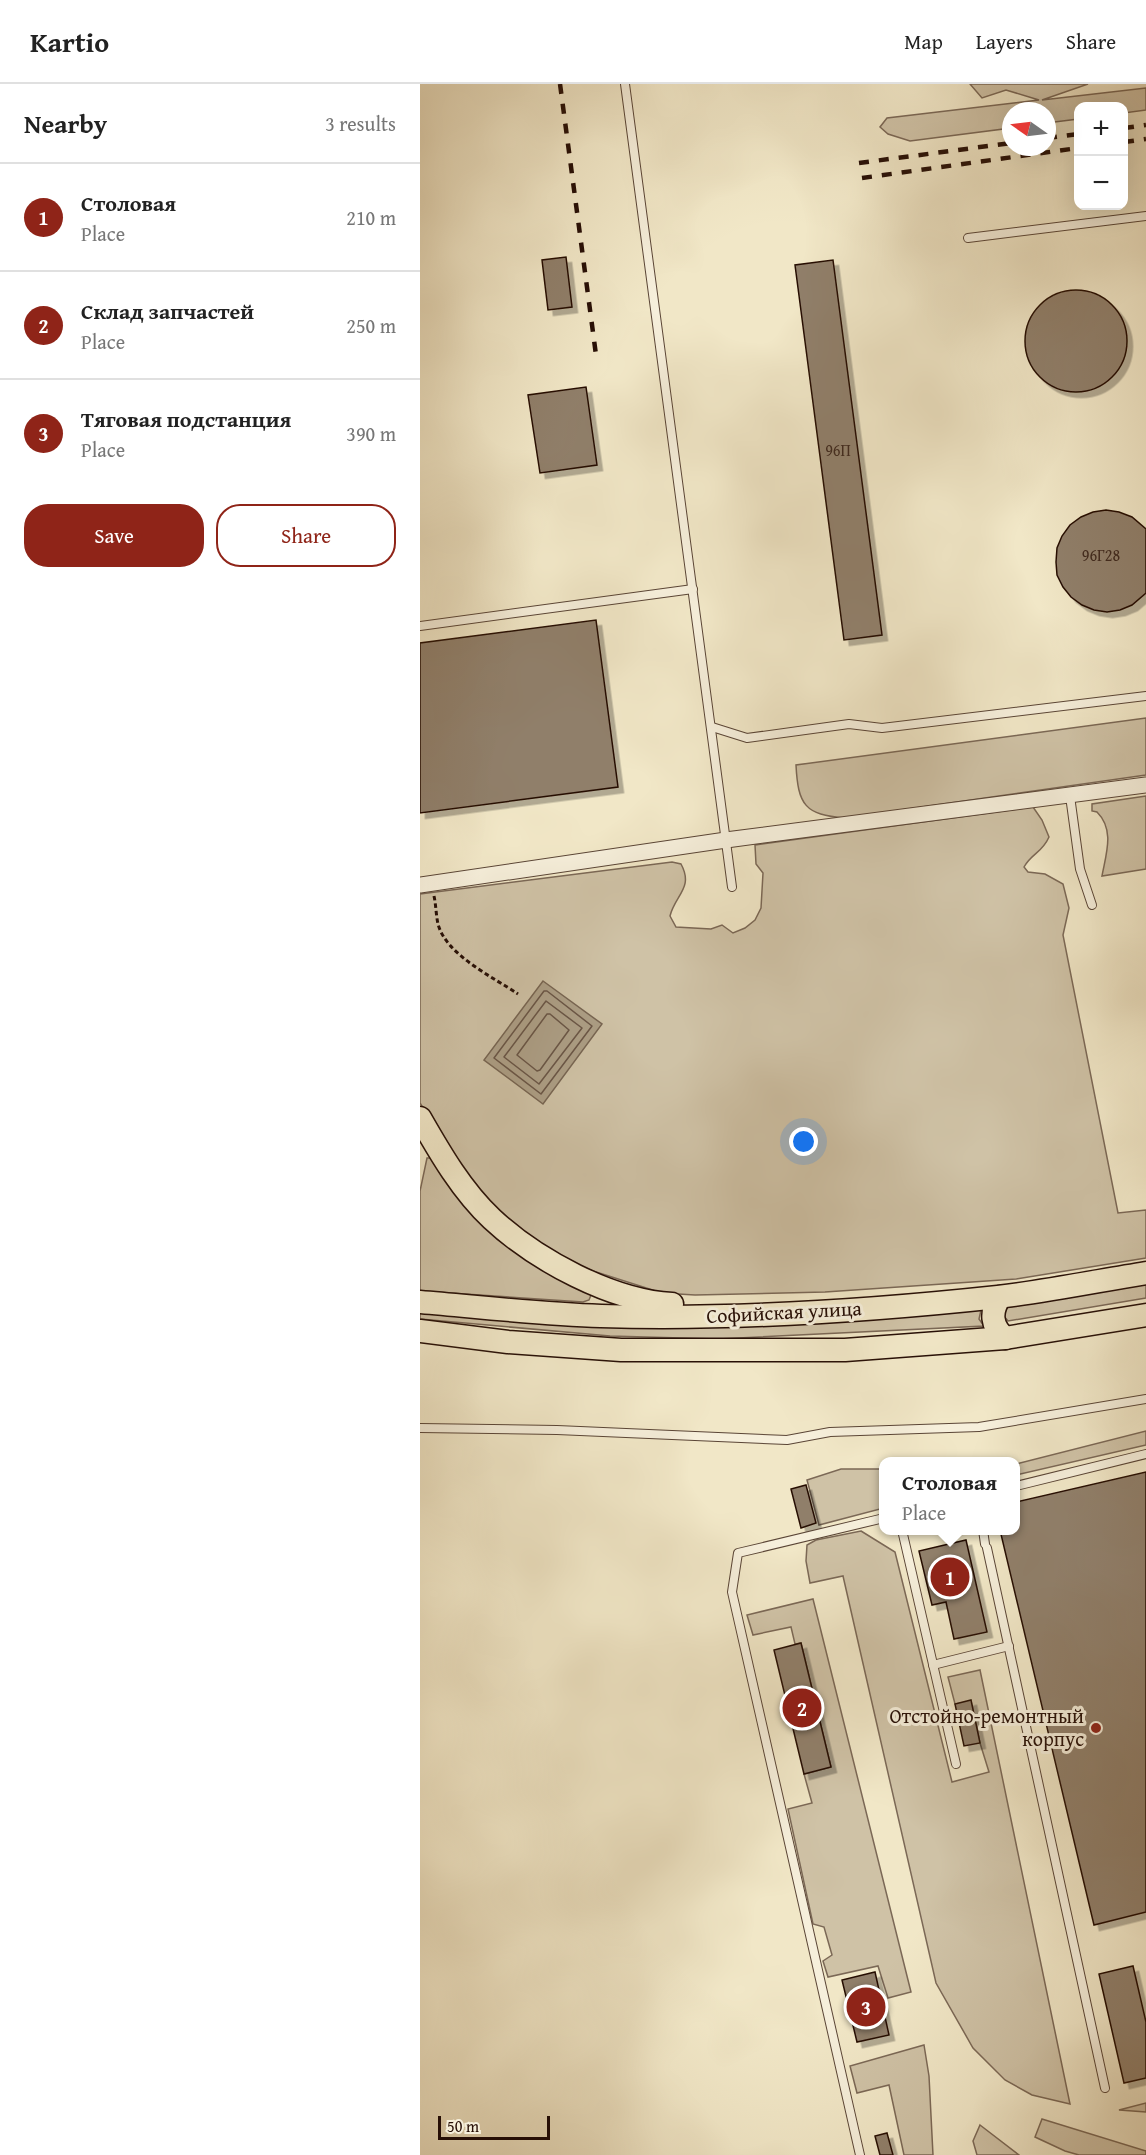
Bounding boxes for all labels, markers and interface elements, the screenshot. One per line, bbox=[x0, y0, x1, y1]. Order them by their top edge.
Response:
text: Kartio bbox=[30, 21, 109, 62]
text: Map bbox=[904, 26, 943, 57]
text: Layers bbox=[976, 26, 1033, 57]
text: Share bbox=[1066, 26, 1116, 57]
north arrow bbox=[1002, 102, 1056, 156]
map controls bbox=[1074, 102, 1128, 210]
button: + bbox=[1074, 102, 1128, 156]
text: Nearby bbox=[24, 104, 107, 143]
text: 3 results bbox=[325, 109, 396, 138]
button: − bbox=[1074, 156, 1128, 210]
text: Столовая bbox=[81, 187, 176, 219]
text: 1 bbox=[38, 203, 49, 232]
text: 210 m bbox=[346, 203, 396, 232]
text: Place bbox=[81, 219, 125, 248]
text: Склад запчастей bbox=[81, 295, 254, 327]
text: 2 bbox=[38, 311, 49, 340]
text: 250 m bbox=[346, 311, 396, 340]
text: Place bbox=[81, 327, 125, 356]
text: Тяговая подстанция bbox=[81, 403, 291, 435]
text: 3 bbox=[38, 419, 49, 448]
text: 390 m bbox=[346, 419, 396, 448]
text: Place bbox=[81, 435, 125, 464]
house number: 96П bbox=[825, 438, 851, 462]
button: Save bbox=[24, 504, 204, 567]
button: Share bbox=[216, 504, 396, 567]
house number: 96Г28 bbox=[1082, 543, 1121, 567]
your location bbox=[789, 1127, 818, 1156]
street label: Софийская улица bbox=[705, 1293, 863, 1330]
popup bbox=[879, 1457, 1020, 1535]
text: Столовая bbox=[902, 1466, 997, 1498]
text: Place bbox=[902, 1498, 946, 1527]
pin: 1 bbox=[930, 1554, 970, 1600]
pin: 2 bbox=[782, 1686, 821, 1730]
place label: Отстойно-ремонтный корпус bbox=[889, 1701, 1084, 1753]
marker: Отстойно-ремонтный корпус bbox=[1089, 1721, 1103, 1735]
pin: 3 bbox=[846, 1984, 886, 2030]
scale bar bbox=[438, 2113, 550, 2140]
text: 50 m bbox=[447, 2114, 479, 2138]

